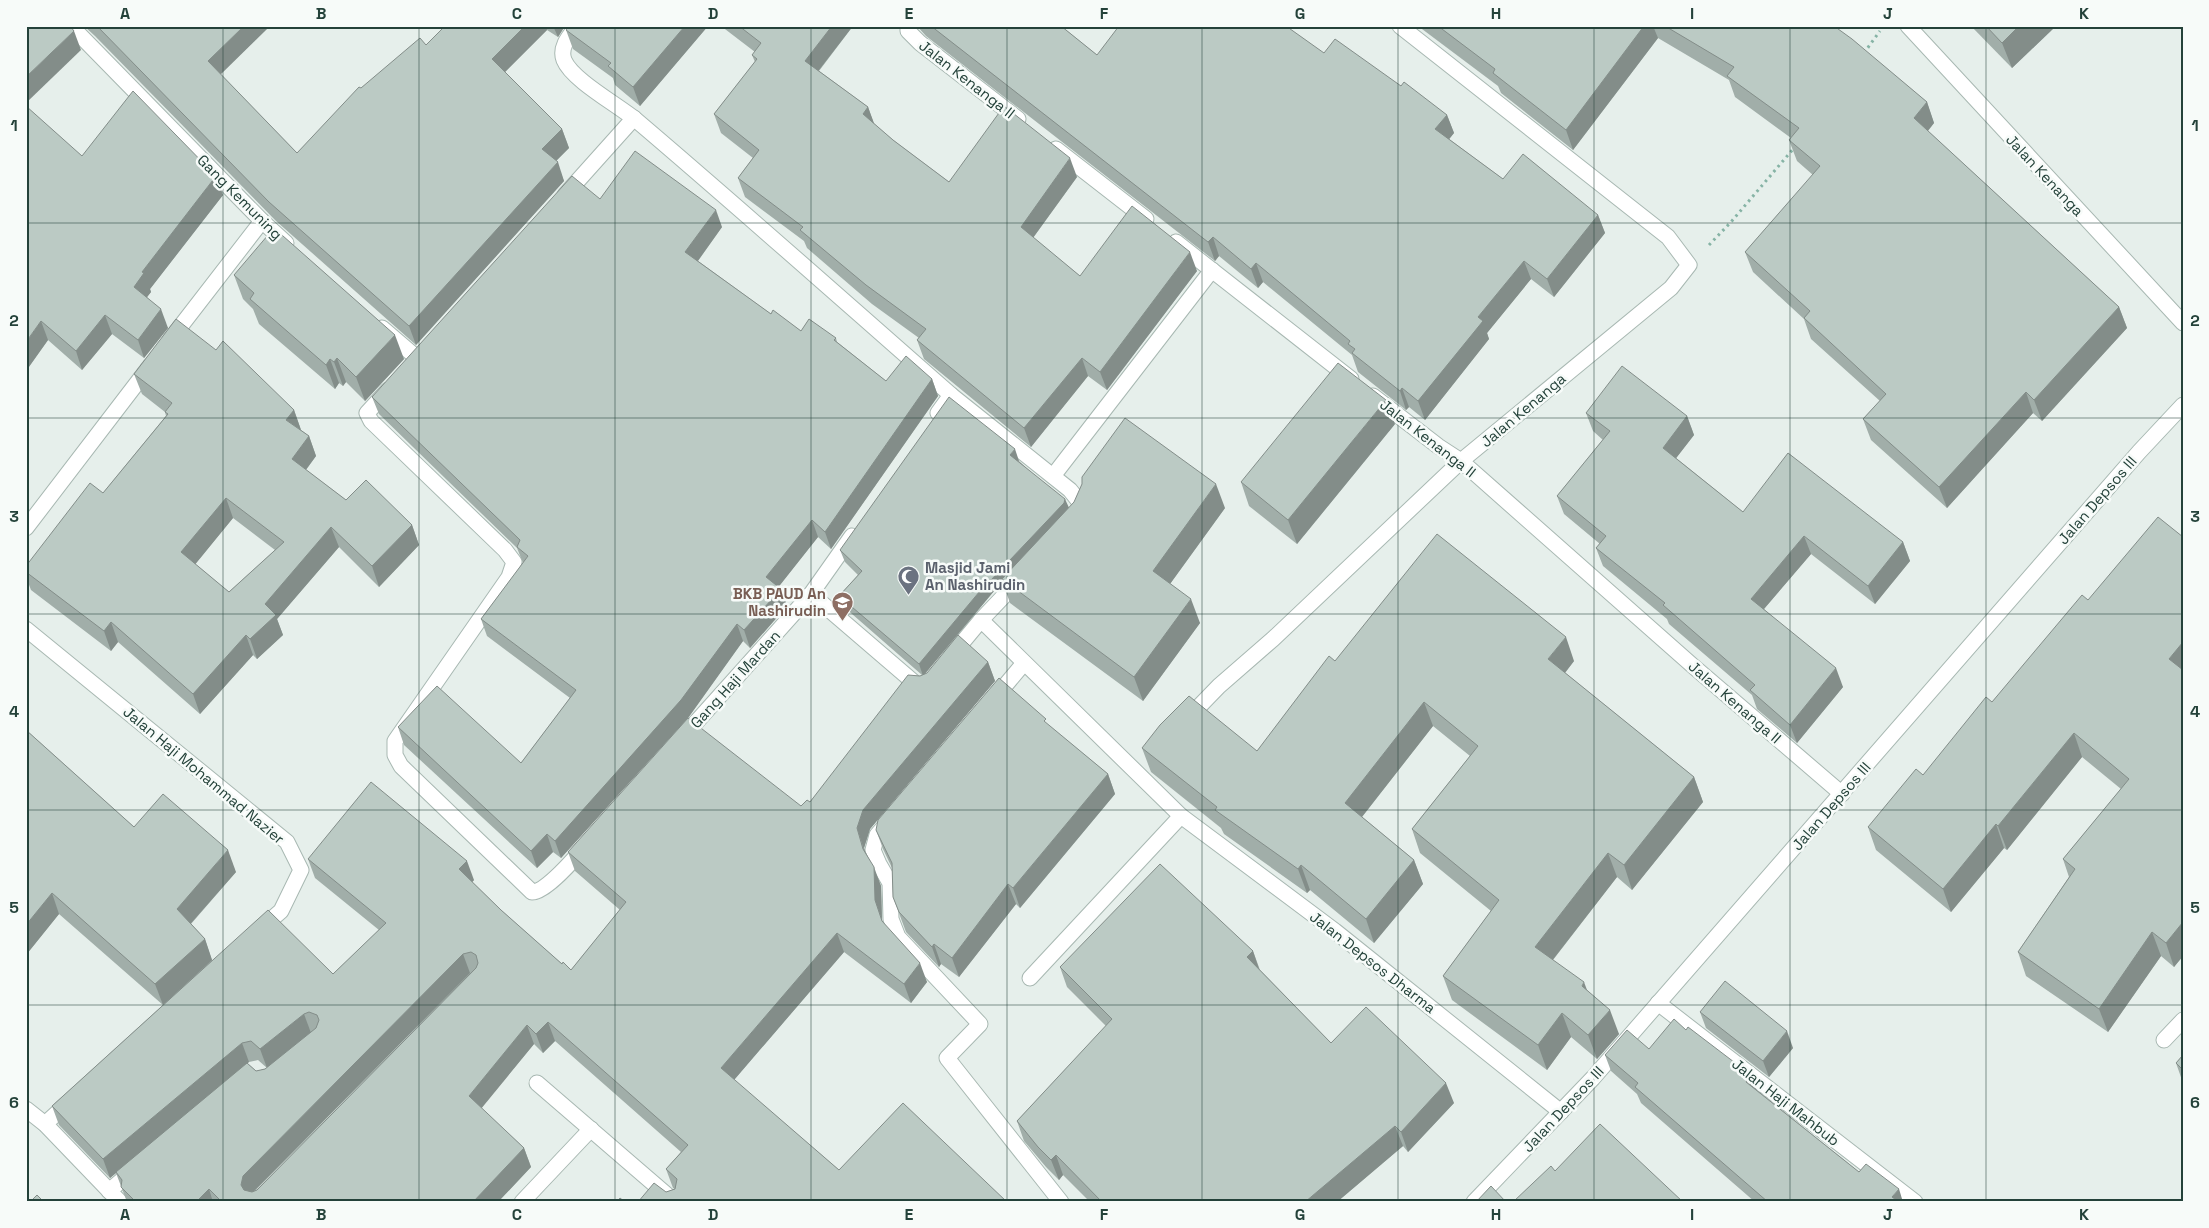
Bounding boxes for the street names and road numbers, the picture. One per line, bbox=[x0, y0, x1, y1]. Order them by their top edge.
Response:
street label: Jalan Kenanga II bbox=[915, 36, 1019, 122]
street label: Jalan Kenanga bbox=[2002, 130, 2088, 220]
street label: Gang Kemuning bbox=[193, 150, 287, 244]
street label: Jalan Kenanga bbox=[1476, 369, 1570, 451]
street label: Jalan Kenanga II bbox=[1376, 395, 1480, 481]
street label: Jalan Depsos III bbox=[2053, 452, 2141, 548]
street label: Gang Haji Mardan bbox=[686, 626, 784, 732]
street label: Jalan Kenanga II bbox=[1685, 657, 1785, 747]
street label: Jalan Haji Mohammad Nazier bbox=[120, 702, 289, 848]
street label: Jalan Depsos III bbox=[1787, 758, 1875, 854]
street label: Jalan Depsos Dharma bbox=[1306, 907, 1440, 1017]
street label: Jalan Haji Mahbub bbox=[1728, 1054, 1844, 1150]
street label: Jalan Depsos III bbox=[1518, 1062, 1608, 1156]

